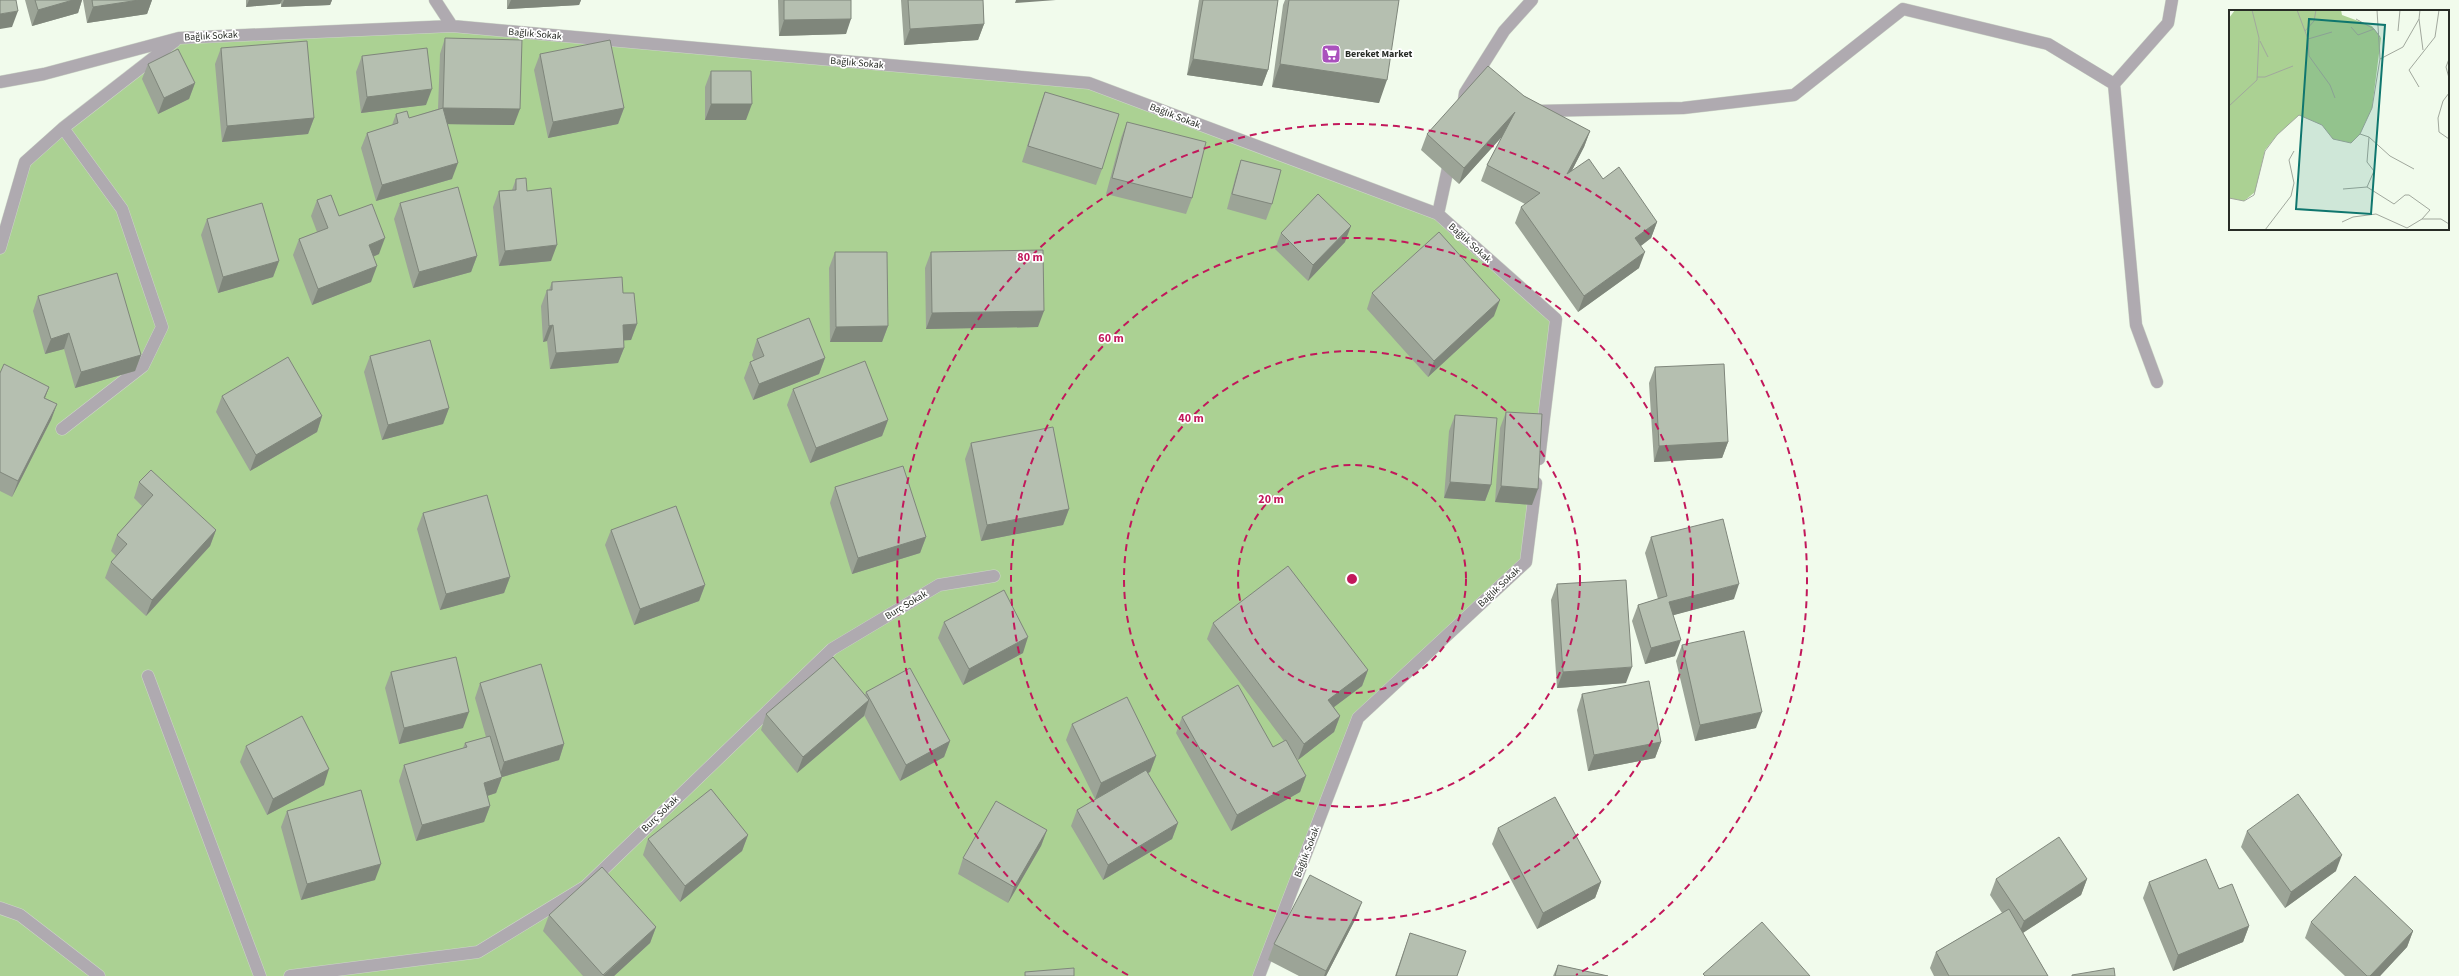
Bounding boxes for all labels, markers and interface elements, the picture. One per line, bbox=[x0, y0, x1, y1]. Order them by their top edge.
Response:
inset map bbox=[2229, 10, 2449, 230]
street label: Bağlık Sokak bbox=[508, 25, 562, 43]
street label: Bağlık Sokak bbox=[184, 28, 238, 44]
supermarket icon: Bereket Market bbox=[1320, 43, 1342, 65]
place label: Bereket Market bbox=[1345, 47, 1413, 61]
street label: Bağlık Sokak bbox=[830, 54, 884, 72]
street label: Bağlık Sokak bbox=[1148, 100, 1203, 132]
street label: Bağlık Sokak bbox=[1445, 220, 1495, 266]
text: 80 m bbox=[1017, 249, 1043, 266]
text: 60 m bbox=[1098, 330, 1124, 347]
text: 40 m bbox=[1178, 410, 1204, 427]
text: 20 m bbox=[1258, 491, 1284, 508]
street label: Bağlık Sokak bbox=[1475, 564, 1523, 610]
centre of rings bbox=[1345, 572, 1359, 586]
street label: Burç Sokak bbox=[882, 587, 930, 623]
street label: Burç Sokak bbox=[638, 793, 682, 835]
street label: Bağlık Sokak bbox=[1291, 824, 1323, 879]

